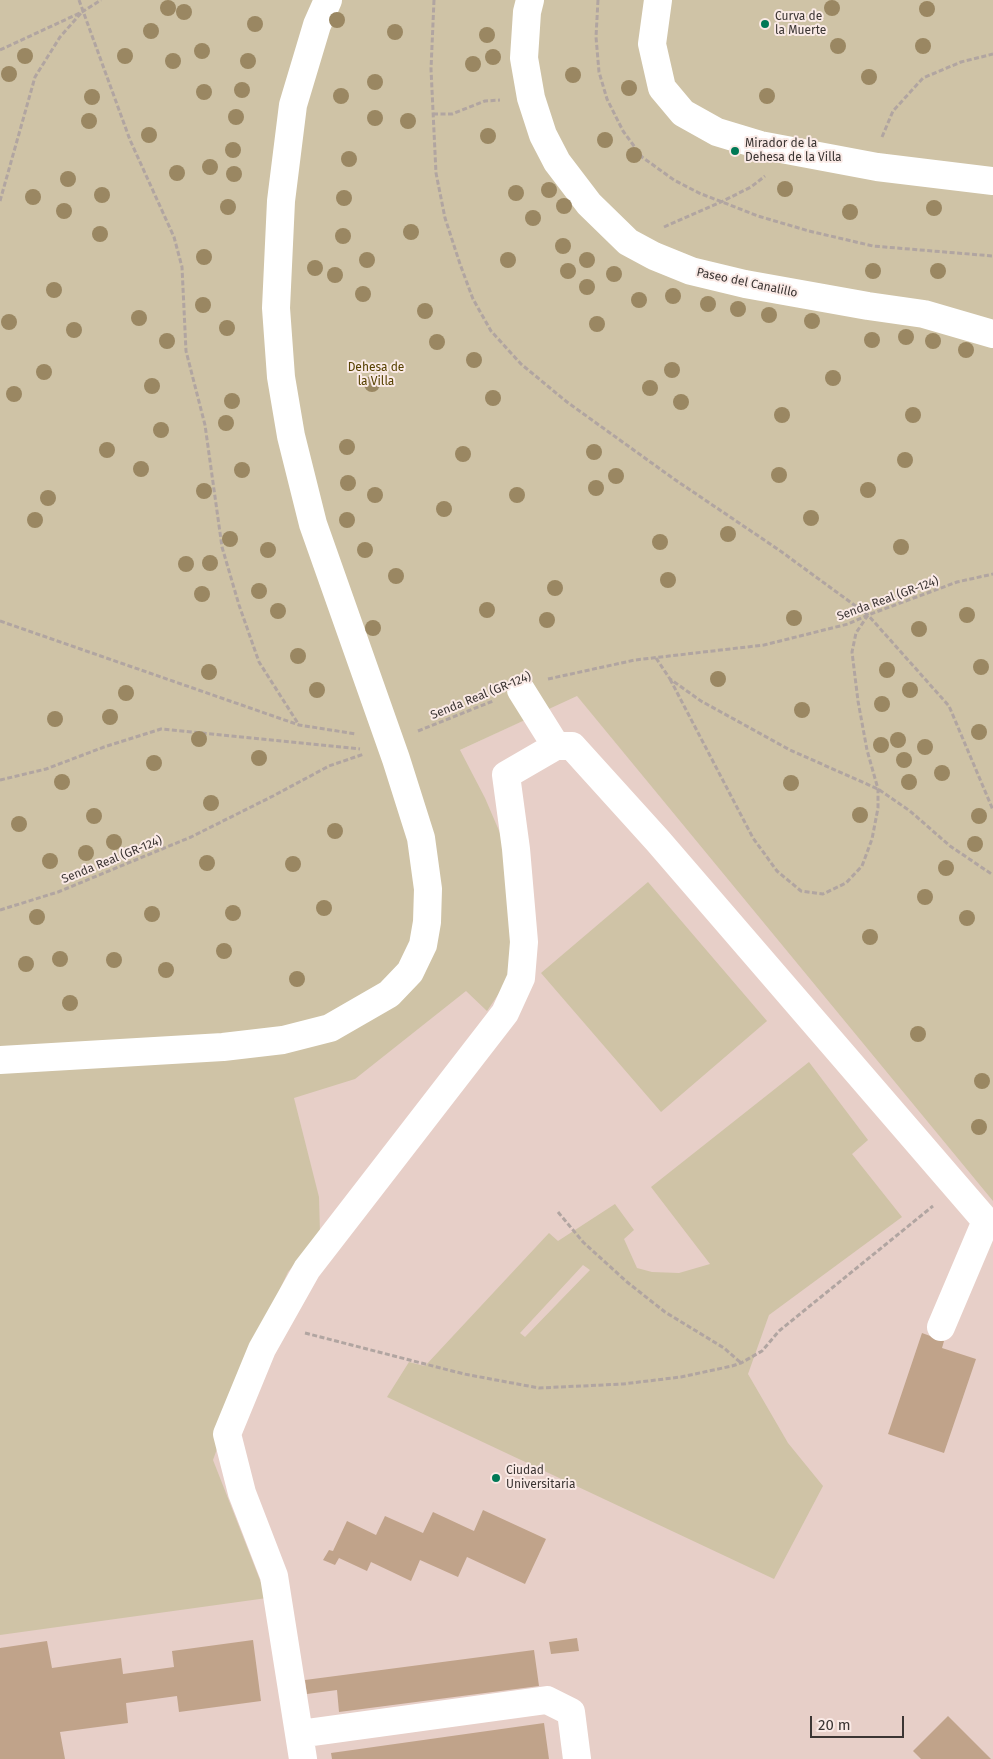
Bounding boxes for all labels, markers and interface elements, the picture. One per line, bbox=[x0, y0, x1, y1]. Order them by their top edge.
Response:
place label: Curva de la Muerte bbox=[775, 10, 826, 38]
marker: Curva de la Muerte bbox=[759, 18, 771, 30]
place label: Mirador de la Dehesa de la Villa bbox=[745, 137, 842, 165]
marker: Mirador de la Dehesa de la Villa bbox=[729, 145, 741, 157]
street label: Paseo del Canalillo bbox=[695, 265, 799, 301]
park label: Dehesa de la Villa bbox=[348, 361, 404, 389]
street label: Senda Real (GR-124) bbox=[835, 574, 941, 624]
street label: Senda Real (GR-124) bbox=[429, 669, 533, 723]
street label: Senda Real (GR-124) bbox=[60, 833, 164, 887]
place label: Ciudad Universitaria bbox=[506, 1464, 576, 1492]
marker: Ciudad Universitaria bbox=[490, 1472, 502, 1484]
scale bar bbox=[813, 1706, 907, 1738]
text: 20 m bbox=[818, 1716, 851, 1734]

